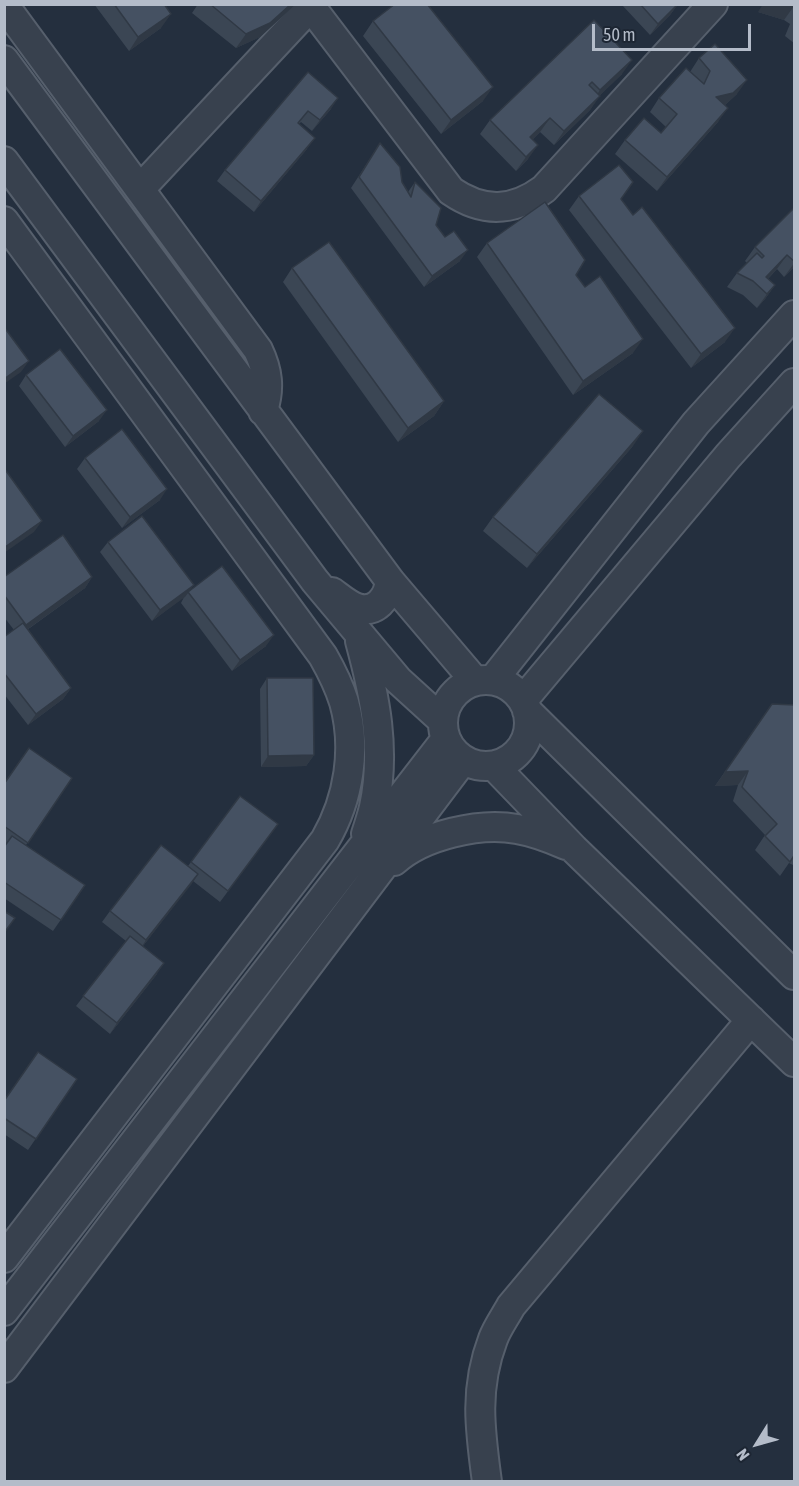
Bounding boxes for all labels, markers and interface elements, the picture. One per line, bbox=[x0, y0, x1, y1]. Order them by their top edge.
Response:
scale bar bbox=[595, 12, 754, 50]
text: 50 m bbox=[603, 24, 635, 45]
north arrow bbox=[727, 1414, 787, 1474]
text: N bbox=[733, 1446, 753, 1464]

